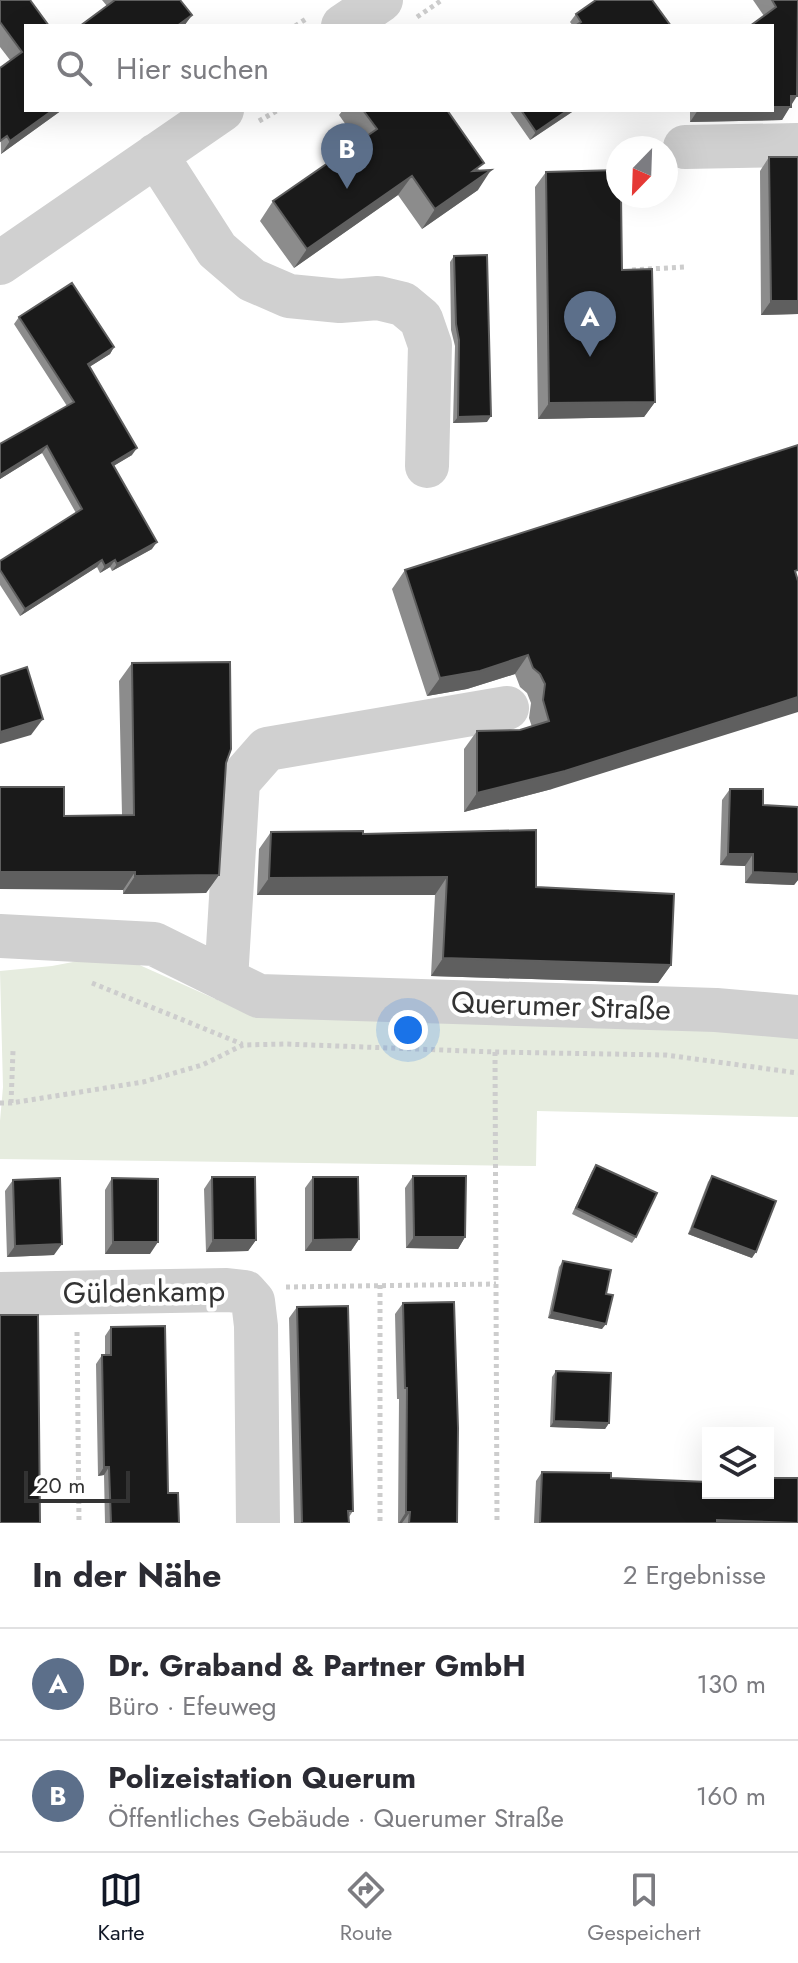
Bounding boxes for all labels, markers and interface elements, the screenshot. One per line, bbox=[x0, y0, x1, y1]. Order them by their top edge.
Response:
search box bbox=[24, 24, 774, 112]
icon: search bbox=[52, 46, 96, 90]
text: Hier suchen bbox=[116, 47, 269, 90]
pin: B bbox=[321, 123, 373, 189]
north arrow bbox=[606, 136, 678, 208]
pin: A bbox=[564, 291, 616, 357]
street label: Querumer Straße bbox=[450, 980, 672, 1031]
your location bbox=[388, 1010, 428, 1050]
street label: Güldenkamp bbox=[62, 1269, 226, 1314]
map controls bbox=[702, 1427, 774, 1499]
button: layers bbox=[702, 1427, 774, 1499]
scale bar bbox=[24, 1467, 130, 1503]
text: 20 m bbox=[36, 1469, 85, 1501]
text: In der Nähe bbox=[32, 1551, 222, 1600]
text: 2 Ergebnisse bbox=[623, 1556, 766, 1594]
text: Dr. Graband & Partner GmbH bbox=[108, 1644, 526, 1687]
text: A bbox=[48, 1665, 68, 1703]
text: 130 m bbox=[696, 1665, 766, 1703]
text: Büro · Efeuweg bbox=[108, 1687, 277, 1725]
text: Polizeistation Querum bbox=[108, 1756, 416, 1799]
text: B bbox=[49, 1777, 67, 1815]
text: 160 m bbox=[696, 1777, 766, 1815]
text: Öffentliches Gebäude · Querumer Straße bbox=[108, 1799, 564, 1837]
tab: Karte bbox=[98, 1868, 145, 1948]
tab: Route bbox=[340, 1868, 392, 1948]
tab: Gespeichert bbox=[587, 1868, 700, 1948]

